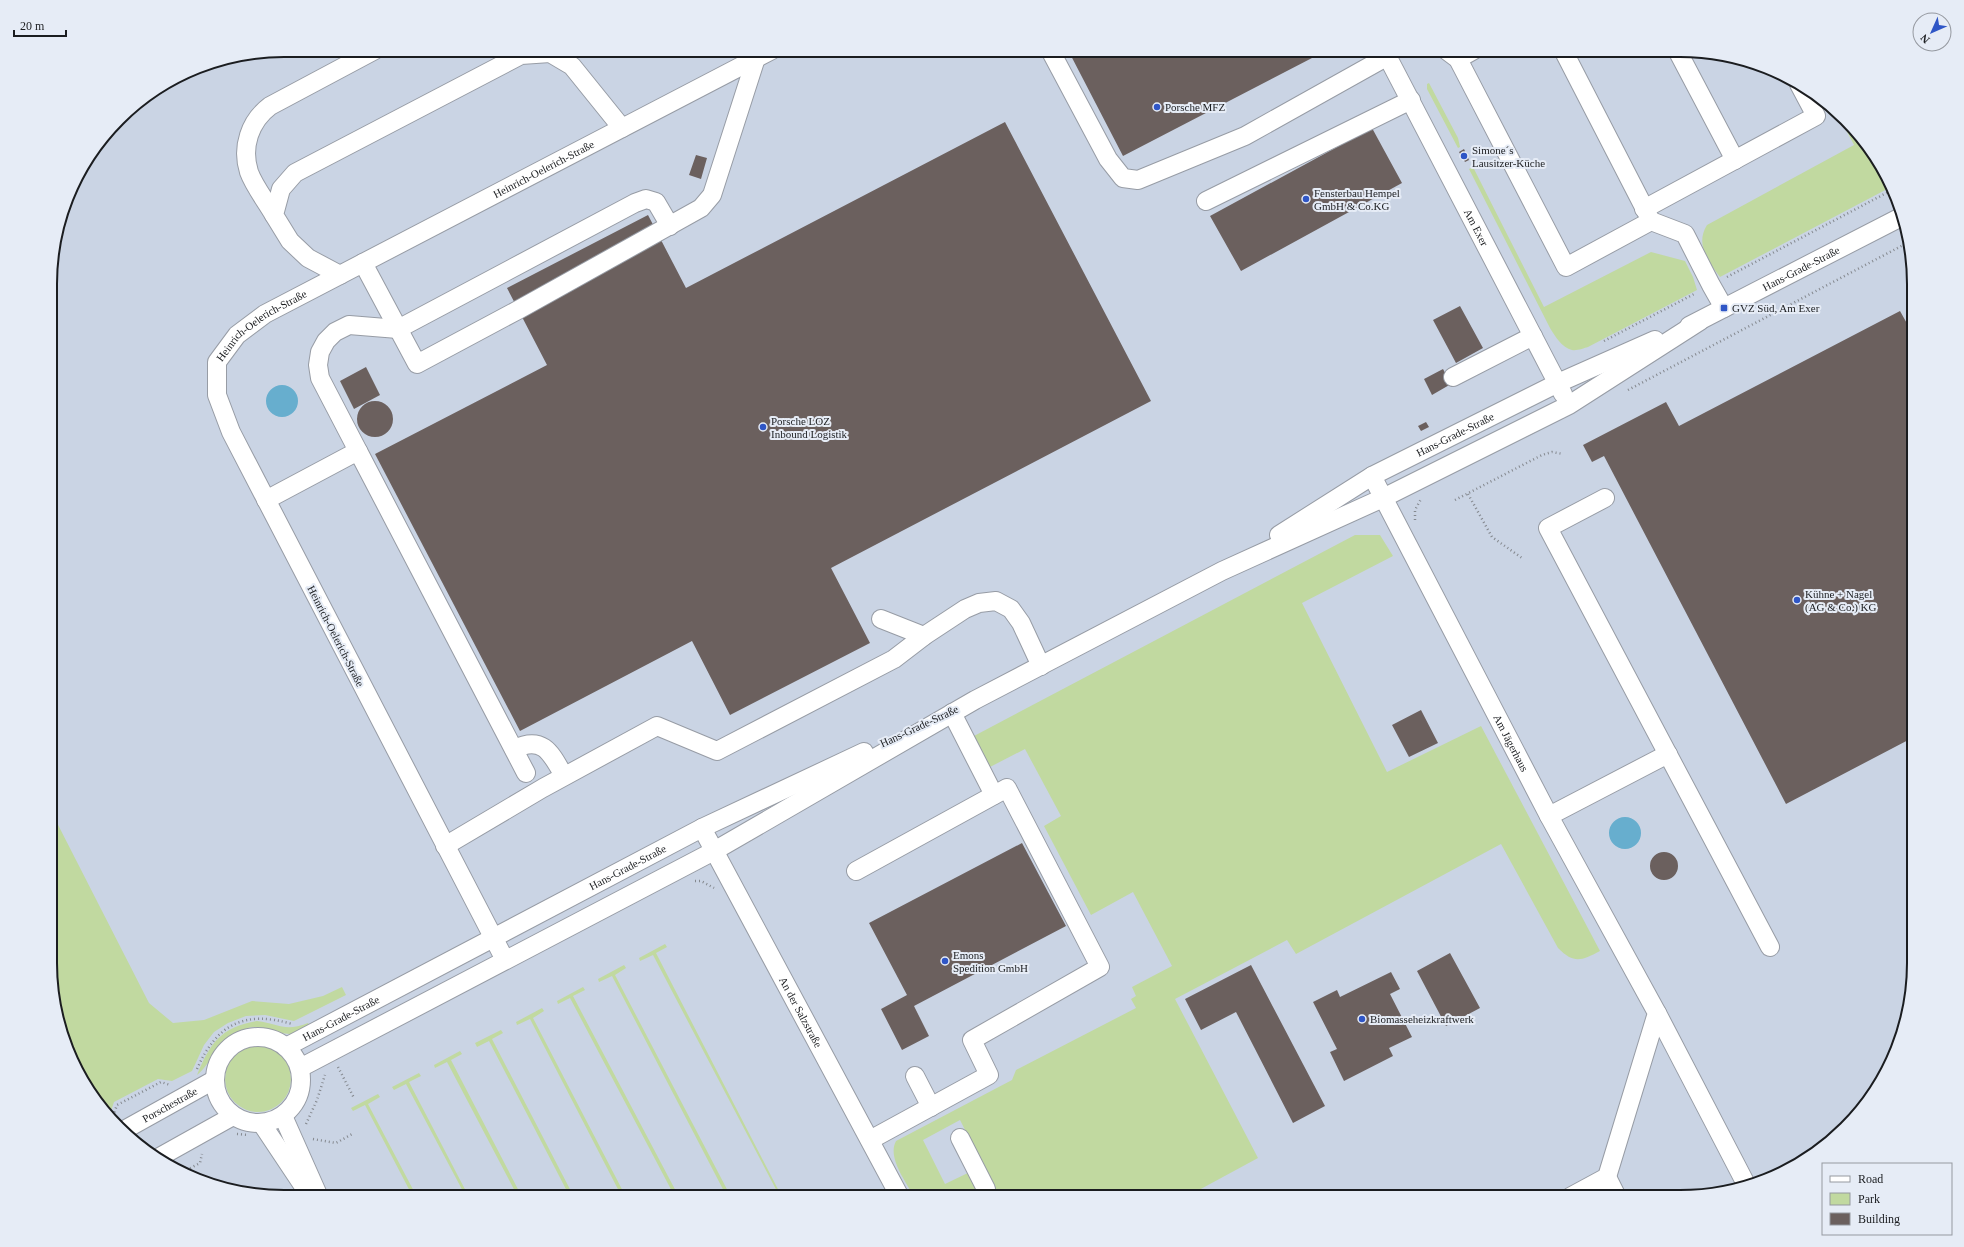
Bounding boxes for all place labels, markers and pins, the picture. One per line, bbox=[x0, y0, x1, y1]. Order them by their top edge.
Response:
place label: Porsche MFZ bbox=[1165, 101, 1225, 113]
marker: Porsche MFZ bbox=[1152, 102, 1162, 112]
place label: Simone´s Lausitzer-Küche bbox=[1472, 144, 1545, 169]
marker: Simone´s Lausitzer-Küche bbox=[1459, 151, 1469, 161]
place label: Fensterbau Hempel GmbH & Co.KG bbox=[1314, 187, 1400, 212]
marker: Fensterbau Hempel GmbH & Co.KG bbox=[1301, 194, 1311, 204]
place label: GVZ Süd, Am Exer bbox=[1732, 302, 1820, 314]
marker: GVZ Süd, Am Exer bbox=[1719, 303, 1729, 313]
place label: Porsche LOZ Inbound Logistik bbox=[771, 415, 848, 440]
marker: Porsche LOZ Inbound Logistik bbox=[758, 422, 768, 432]
place label: Kühne + Nagel (AG & Co.) KG bbox=[1805, 588, 1877, 614]
marker: Kühne + Nagel (AG & Co.) KG bbox=[1792, 595, 1802, 605]
place label: Emons Spedition GmbH bbox=[953, 949, 1028, 974]
marker: Emons Spedition GmbH bbox=[940, 956, 950, 966]
place label: Biomasseheizkraftwerk bbox=[1370, 1013, 1474, 1025]
marker: Biomasseheizkraftwerk bbox=[1357, 1014, 1367, 1024]

